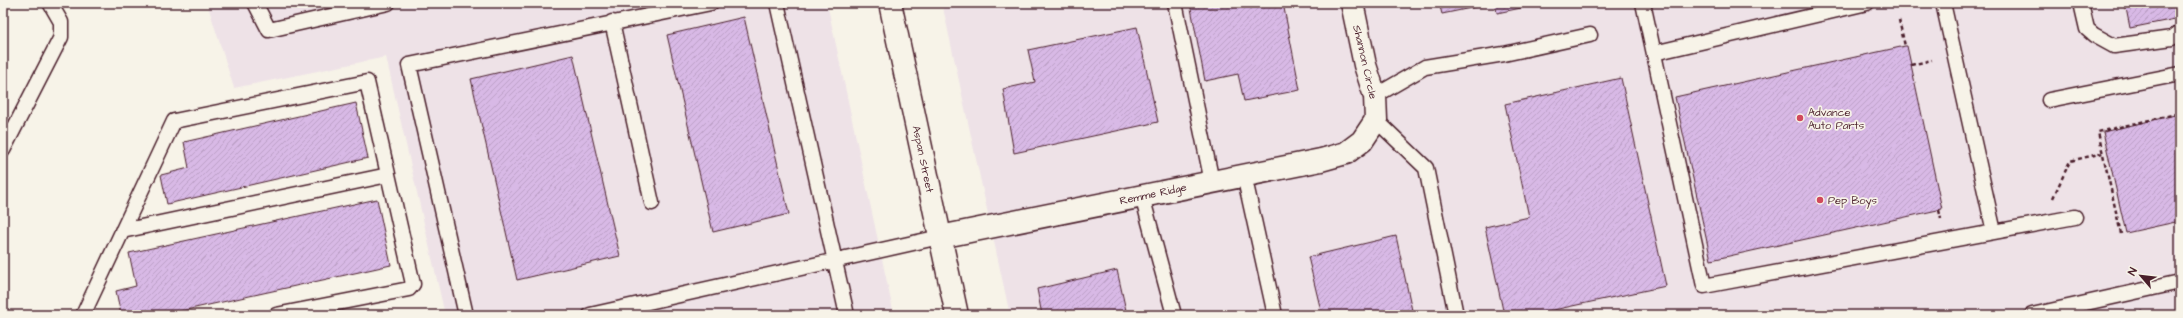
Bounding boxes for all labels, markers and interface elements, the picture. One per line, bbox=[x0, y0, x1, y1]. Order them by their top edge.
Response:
street label: Shannon Circle bbox=[1349, 24, 1381, 100]
place label: Advance Auto Parts bbox=[1808, 105, 1865, 133]
marker: Advance Auto Parts bbox=[1795, 113, 1805, 123]
street label: Aspan Street bbox=[909, 124, 938, 194]
street label: Remme Ridge bbox=[1118, 180, 1188, 209]
place label: Pep Boys bbox=[1828, 193, 1878, 209]
marker: Pep Boys bbox=[1815, 195, 1825, 205]
north arrow bbox=[2121, 256, 2161, 296]
text: N bbox=[2124, 265, 2141, 278]

